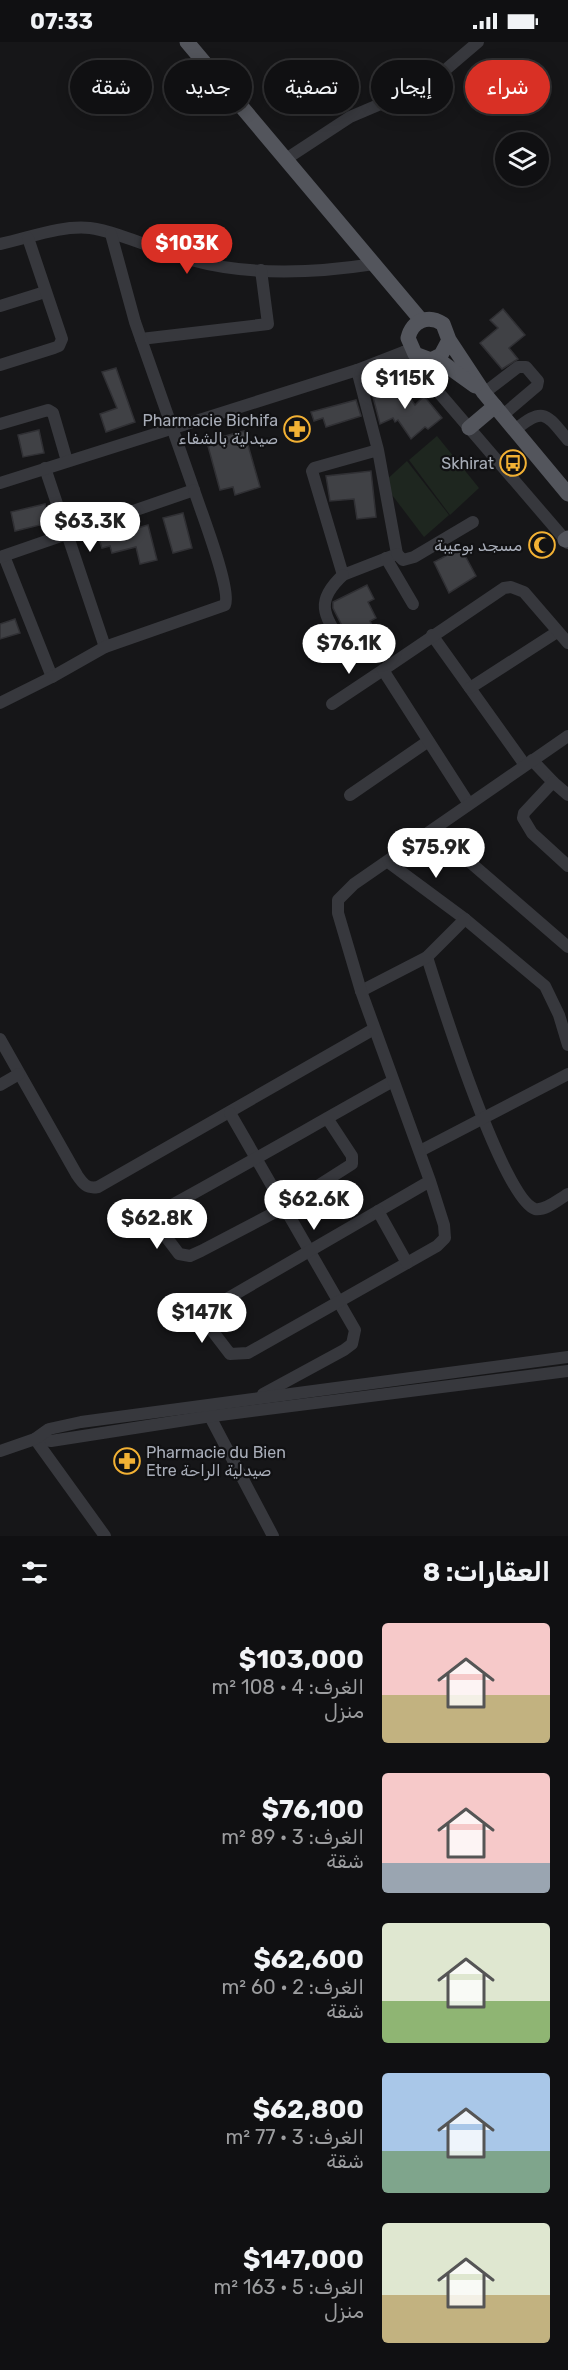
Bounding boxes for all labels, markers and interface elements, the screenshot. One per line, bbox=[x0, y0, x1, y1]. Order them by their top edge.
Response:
text: 07:33 bbox=[30, 8, 93, 35]
chip: شقة bbox=[70, 60, 152, 114]
chip: جديد bbox=[164, 60, 252, 114]
chip: تصفية bbox=[264, 60, 359, 114]
chip: إيجار bbox=[371, 60, 453, 114]
chip: شراء bbox=[465, 60, 550, 114]
map controls bbox=[495, 132, 549, 186]
button: layers bbox=[495, 132, 549, 186]
pin: $103K bbox=[145, 224, 229, 275]
text: $103K bbox=[155, 231, 219, 255]
pin: $115K bbox=[363, 359, 447, 410]
text: $115K bbox=[375, 366, 435, 390]
place label: Pharmacie Bichifa صيدلية بالشفاء bbox=[143, 411, 278, 448]
pharmacy icon: Pharmacie Bichifa صيدلية بالشفاء bbox=[282, 414, 312, 444]
bus stop icon: Skhirat bbox=[498, 448, 528, 478]
place label: Skhirat bbox=[441, 454, 494, 473]
pin: $63.3K bbox=[41, 502, 139, 553]
text: $63.3K bbox=[54, 509, 126, 533]
mosque icon: مسجد بوعيبة bbox=[527, 530, 557, 560]
place label: مسجد بوعيبة bbox=[434, 536, 522, 556]
pin: $76.1K bbox=[300, 624, 398, 675]
text: $76.1K bbox=[317, 631, 381, 655]
pin: $75.9K bbox=[387, 828, 485, 879]
text: $75.9K bbox=[402, 835, 470, 859]
pin: $62.6K bbox=[265, 1180, 363, 1231]
text: $62.6K bbox=[278, 1187, 350, 1211]
pin: $62.8K bbox=[108, 1199, 206, 1250]
text: $62.8K bbox=[121, 1206, 193, 1230]
pin: $147K bbox=[160, 1293, 244, 1344]
text: $147K bbox=[171, 1300, 233, 1324]
place label: Pharmacie du Bien Etre صيدلية الراحة bbox=[146, 1443, 286, 1481]
pharmacy icon: Pharmacie du Bien Etre صيدلية الراحة bbox=[112, 1446, 142, 1476]
icon: filters bbox=[18, 1556, 51, 1589]
text: العقارات: 8 bbox=[423, 1557, 550, 1588]
text: $103,000 bbox=[239, 1644, 364, 1675]
icon: home bbox=[430, 1647, 502, 1719]
text: الغرف: 4 · 108 m² bbox=[212, 1675, 364, 1699]
text: منزل bbox=[324, 1699, 364, 1723]
text: $76,100 bbox=[262, 1794, 364, 1825]
icon: home bbox=[430, 1797, 502, 1869]
text: الغرف: 3 · 89 m² bbox=[221, 1825, 364, 1849]
text: شقة bbox=[326, 1849, 364, 1873]
text: $62,600 bbox=[253, 1944, 364, 1975]
icon: home bbox=[430, 1947, 502, 2019]
text: الغرف: 2 · 60 m² bbox=[221, 1975, 364, 1999]
text: شقة bbox=[326, 1999, 364, 2023]
text: $62,800 bbox=[253, 2094, 364, 2125]
icon: home bbox=[430, 2097, 502, 2169]
text: الغرف: 3 · 77 m² bbox=[225, 2125, 364, 2149]
text: شقة bbox=[326, 2149, 364, 2173]
text: $147,000 bbox=[243, 2244, 364, 2275]
icon: home bbox=[430, 2247, 502, 2319]
text: الغرف: 5 · 163 m² bbox=[213, 2275, 364, 2299]
text: منزل bbox=[324, 2299, 364, 2323]

